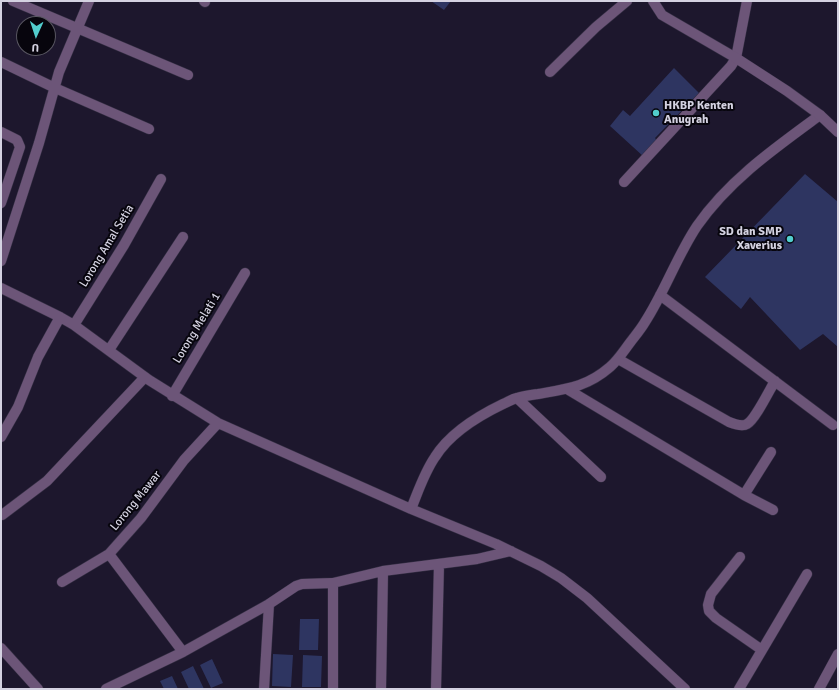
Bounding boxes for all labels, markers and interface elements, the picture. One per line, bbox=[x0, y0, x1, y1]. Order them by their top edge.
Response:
north arrow bbox=[16, 16, 56, 56]
text: U bbox=[31, 41, 39, 54]
place label: HKBP Kenten Anugrah bbox=[664, 99, 734, 127]
marker: HKBP Kenten Anugrah bbox=[651, 108, 661, 118]
street label: Lorong Amal Setia bbox=[77, 202, 137, 290]
place label: SD dan SMP Xaverius bbox=[719, 225, 782, 253]
marker: SD dan SMP Xaverius bbox=[785, 234, 795, 244]
street label: Lorong Melati 1 bbox=[170, 290, 224, 366]
street label: Lorong Mawar bbox=[107, 468, 165, 534]

